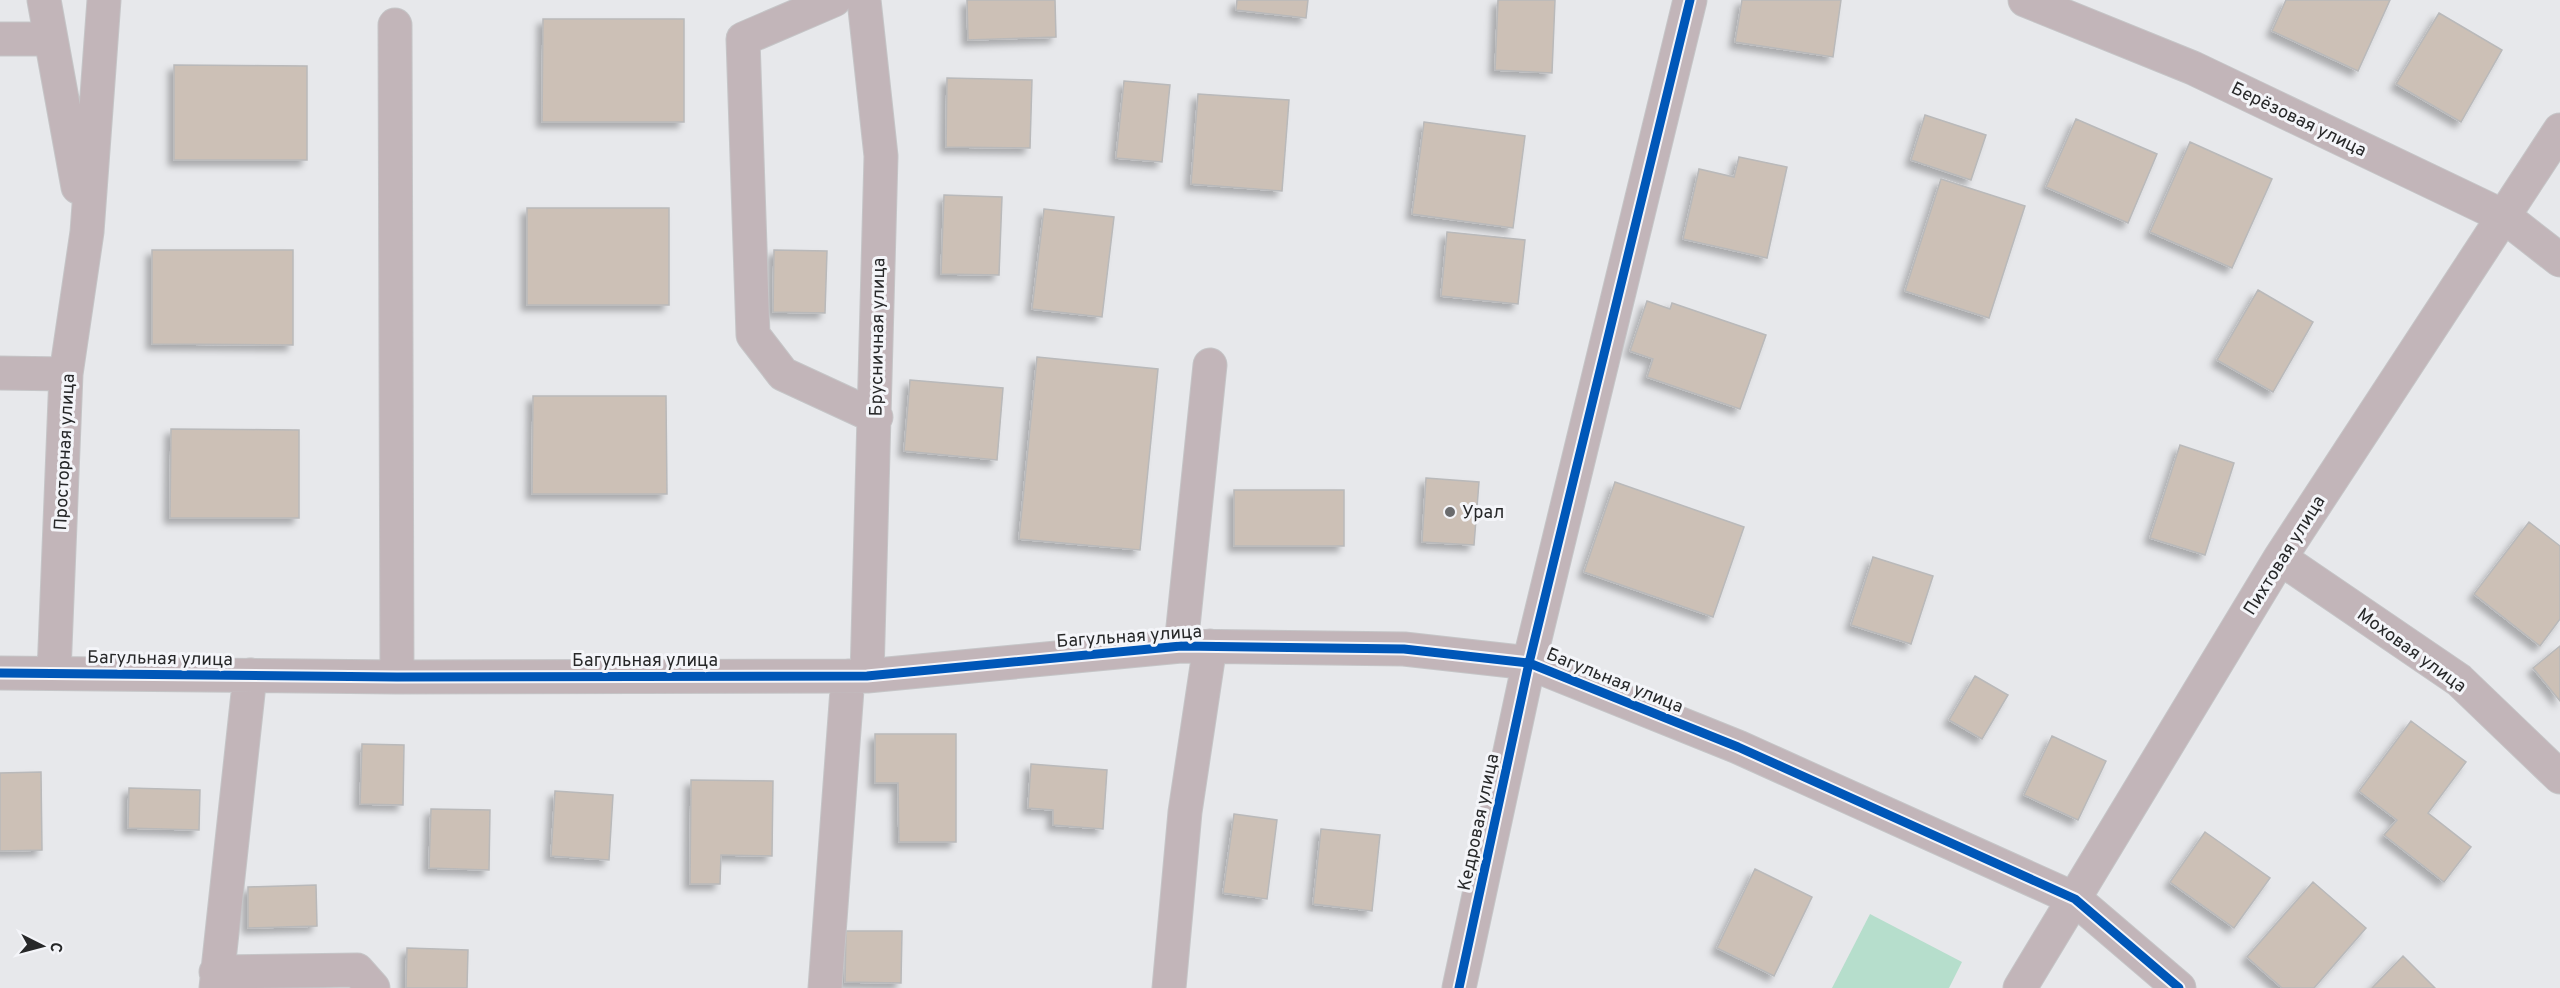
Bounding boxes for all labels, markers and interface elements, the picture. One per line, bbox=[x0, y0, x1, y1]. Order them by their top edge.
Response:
street label: Берёзовая улица bbox=[2227, 78, 2370, 163]
street label: Брусничная улица bbox=[866, 258, 891, 417]
street label: Просторная улица bbox=[50, 373, 81, 531]
street label: Пихтовая улица bbox=[2239, 492, 2331, 620]
place label: Урал bbox=[1462, 502, 1504, 525]
marker: Урал bbox=[1443, 505, 1457, 519]
street label: Моховая улица bbox=[2352, 604, 2470, 699]
street label: Багульная улица bbox=[1056, 621, 1203, 654]
street label: Багульная улица bbox=[1543, 643, 1686, 719]
street label: Багульная улица bbox=[87, 647, 233, 672]
street label: Багульная улица bbox=[572, 650, 718, 673]
street label: Кедровая улица bbox=[1454, 752, 1505, 893]
north arrow bbox=[12, 916, 72, 976]
text: С bbox=[44, 941, 65, 953]

